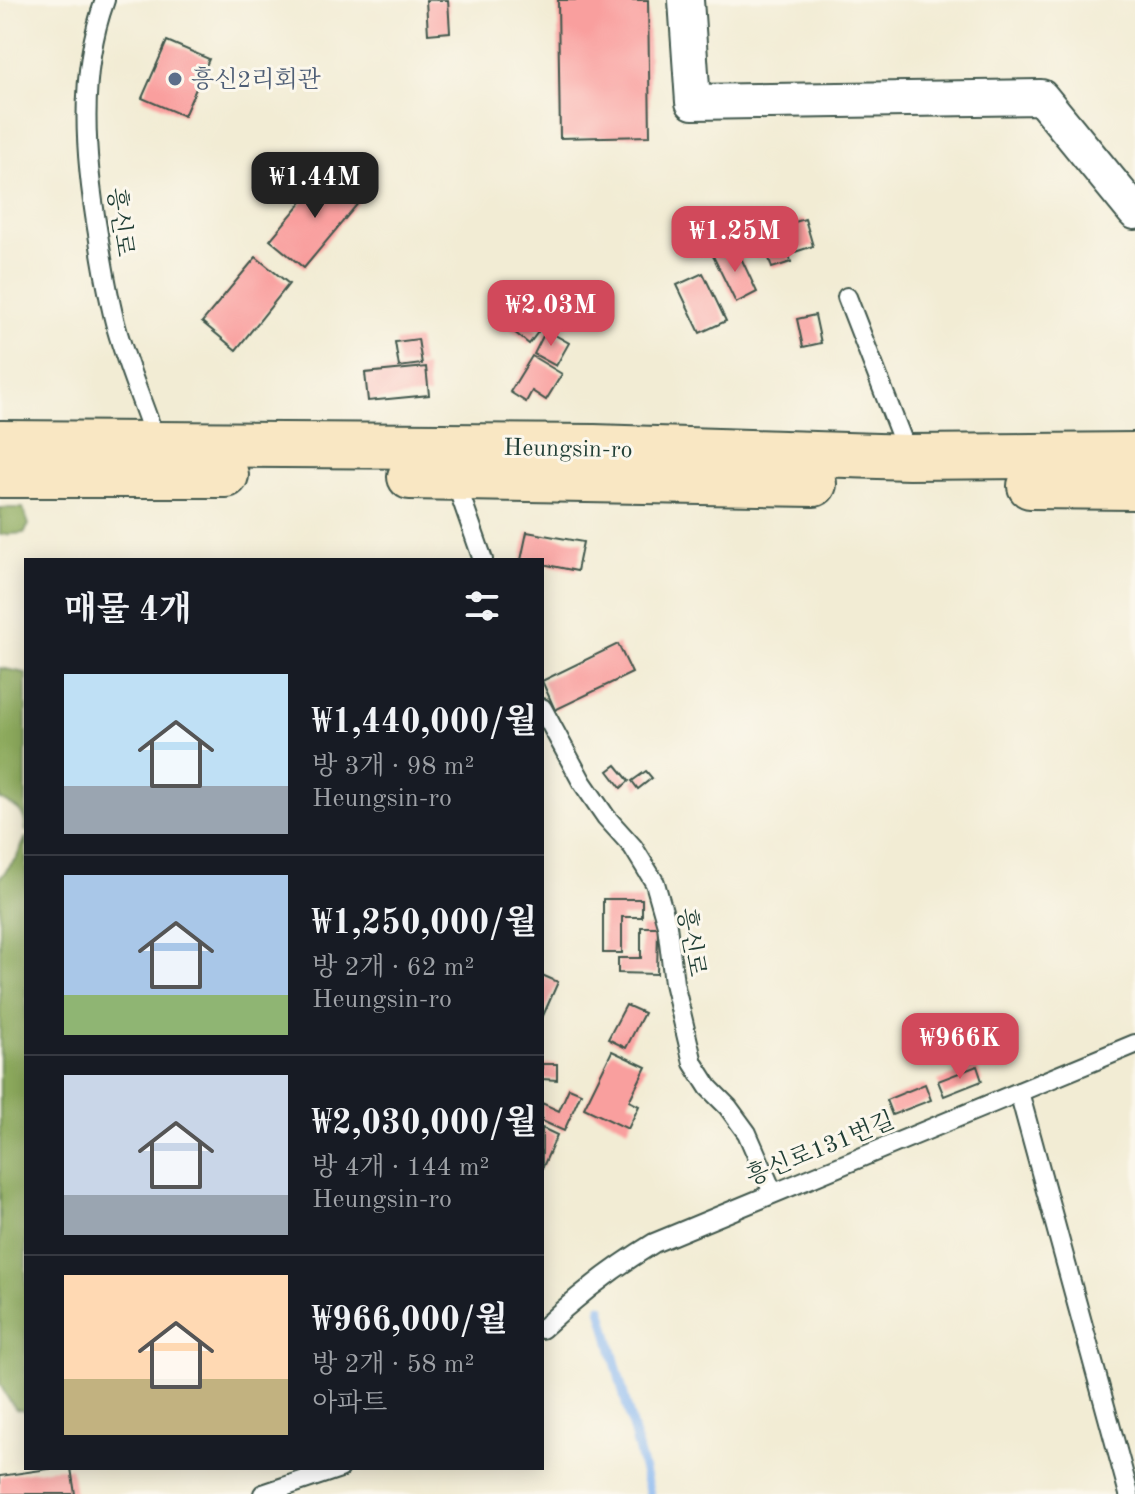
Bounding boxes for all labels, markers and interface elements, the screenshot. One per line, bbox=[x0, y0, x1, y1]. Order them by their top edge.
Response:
place label: 흥신2리회관 bbox=[191, 66, 321, 93]
marker: 흥신2리회관 bbox=[166, 70, 184, 88]
pin: ₩1.44M bbox=[250, 152, 380, 220]
text: ₩1.44M bbox=[270, 165, 360, 191]
street label: 흥신로 bbox=[102, 186, 139, 258]
pin: ₩1.25M bbox=[670, 206, 800, 274]
text: ₩1.25M bbox=[690, 219, 780, 245]
pin: ₩2.03M bbox=[486, 280, 616, 348]
text: ₩2.03M bbox=[506, 293, 596, 319]
street label: Heungsin-ro bbox=[503, 437, 633, 463]
icon: filters bbox=[460, 584, 504, 628]
text: 매물 4개 bbox=[64, 594, 192, 628]
icon: home bbox=[128, 706, 224, 802]
text: ₩1,440,000/월 bbox=[312, 706, 537, 740]
text: 방 3개 · 98 m² bbox=[312, 754, 474, 780]
text: Heungsin-ro bbox=[312, 786, 452, 812]
street label: 흥신로 bbox=[672, 905, 711, 979]
icon: home bbox=[128, 907, 224, 1003]
text: ₩1,250,000/월 bbox=[312, 907, 537, 941]
text: 방 2개 · 62 m² bbox=[312, 955, 474, 981]
text: Heungsin-ro bbox=[312, 987, 452, 1013]
pin: ₩966K bbox=[904, 1013, 1016, 1081]
text: ₩966K bbox=[920, 1026, 1000, 1052]
street label: 흥신로131번길 bbox=[742, 1106, 898, 1191]
icon: home bbox=[128, 1107, 224, 1203]
text: ₩2,030,000/월 bbox=[312, 1107, 537, 1141]
text: 방 4개 · 144 m² bbox=[312, 1155, 489, 1181]
text: Heungsin-ro bbox=[312, 1187, 452, 1213]
text: ₩966,000/월 bbox=[312, 1304, 508, 1338]
icon: home bbox=[128, 1307, 224, 1403]
text: 방 2개 · 58 m² bbox=[312, 1352, 474, 1378]
text: 아파트 bbox=[312, 1391, 387, 1417]

